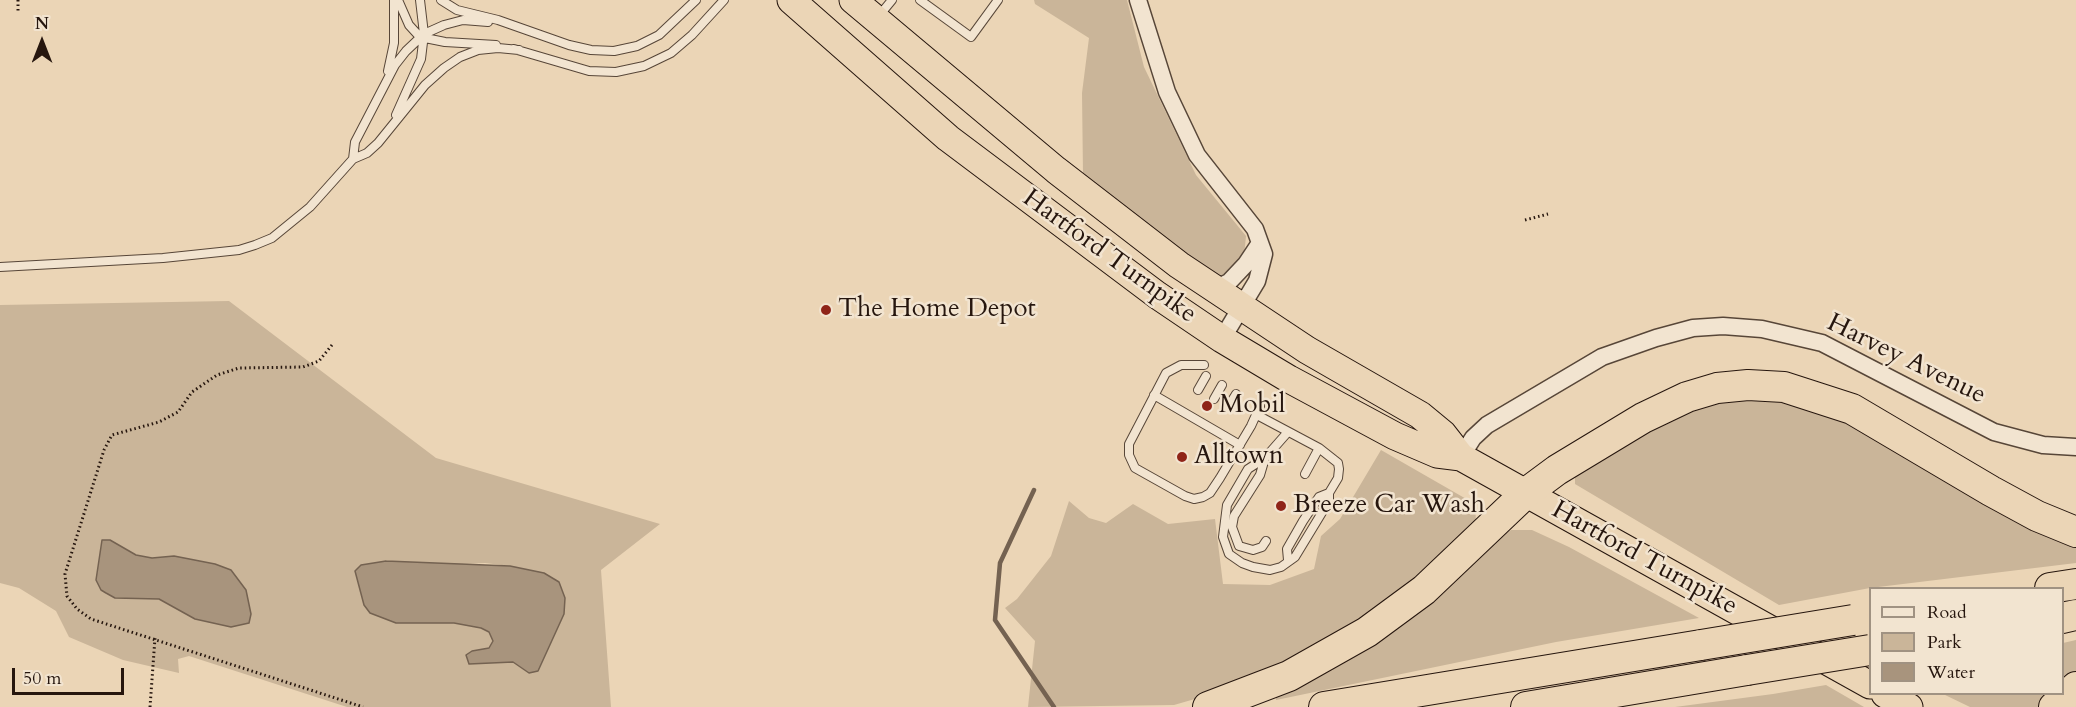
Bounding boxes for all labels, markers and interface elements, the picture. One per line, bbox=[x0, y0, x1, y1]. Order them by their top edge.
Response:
north arrow bbox=[12, 12, 72, 72]
text: N bbox=[35, 13, 49, 35]
street label: Hartford Turnpike bbox=[1016, 183, 1202, 331]
place label: The Home Depot bbox=[838, 294, 1036, 326]
marker: The Home Depot bbox=[819, 303, 833, 317]
street label: Harvey Avenue bbox=[1822, 308, 1990, 412]
place label: Mobil bbox=[1219, 390, 1285, 422]
marker: Mobil bbox=[1200, 399, 1214, 413]
place label: Alltown bbox=[1194, 441, 1284, 473]
marker: Alltown bbox=[1175, 450, 1189, 464]
place label: Breeze Car Wash bbox=[1293, 490, 1485, 522]
street label: Hartford Turnpike bbox=[1546, 495, 1742, 623]
marker: Breeze Car Wash bbox=[1274, 499, 1288, 513]
legend bbox=[1869, 587, 2064, 695]
text: Road bbox=[1927, 600, 1967, 625]
text: Park bbox=[1927, 630, 1962, 655]
scale bar bbox=[15, 656, 128, 694]
text: Water bbox=[1927, 660, 1975, 685]
text: 50 m bbox=[23, 666, 62, 691]

